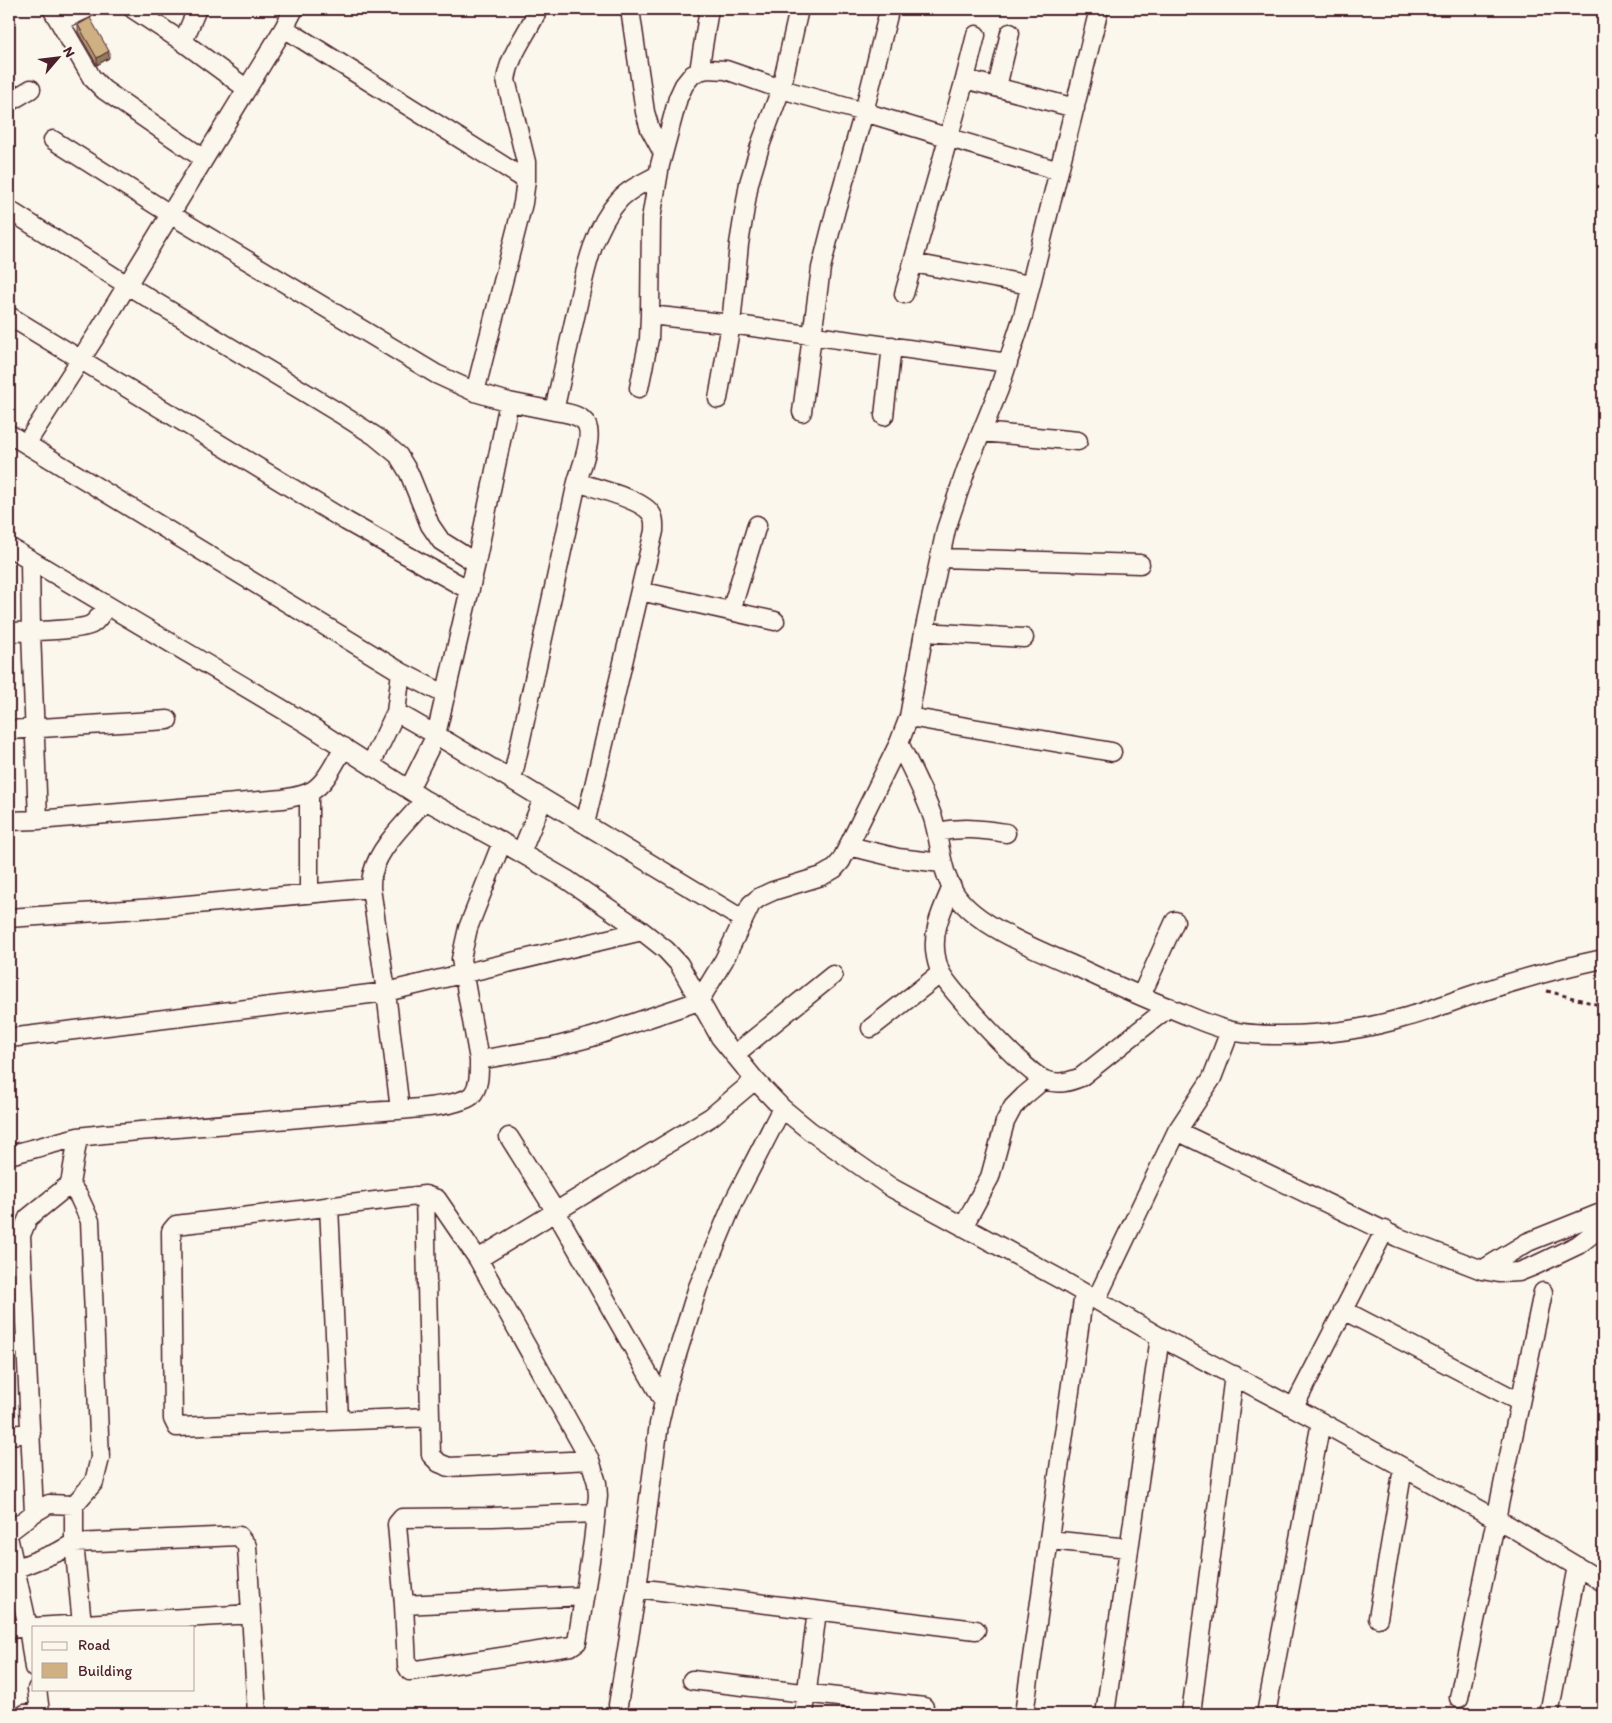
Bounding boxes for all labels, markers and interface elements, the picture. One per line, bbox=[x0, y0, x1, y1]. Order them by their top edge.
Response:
north arrow bbox=[32, 32, 82, 82]
text: N bbox=[59, 44, 79, 60]
legend bbox=[32, 1626, 195, 1690]
text: Road bbox=[78, 1636, 111, 1654]
text: Building bbox=[78, 1662, 132, 1680]

